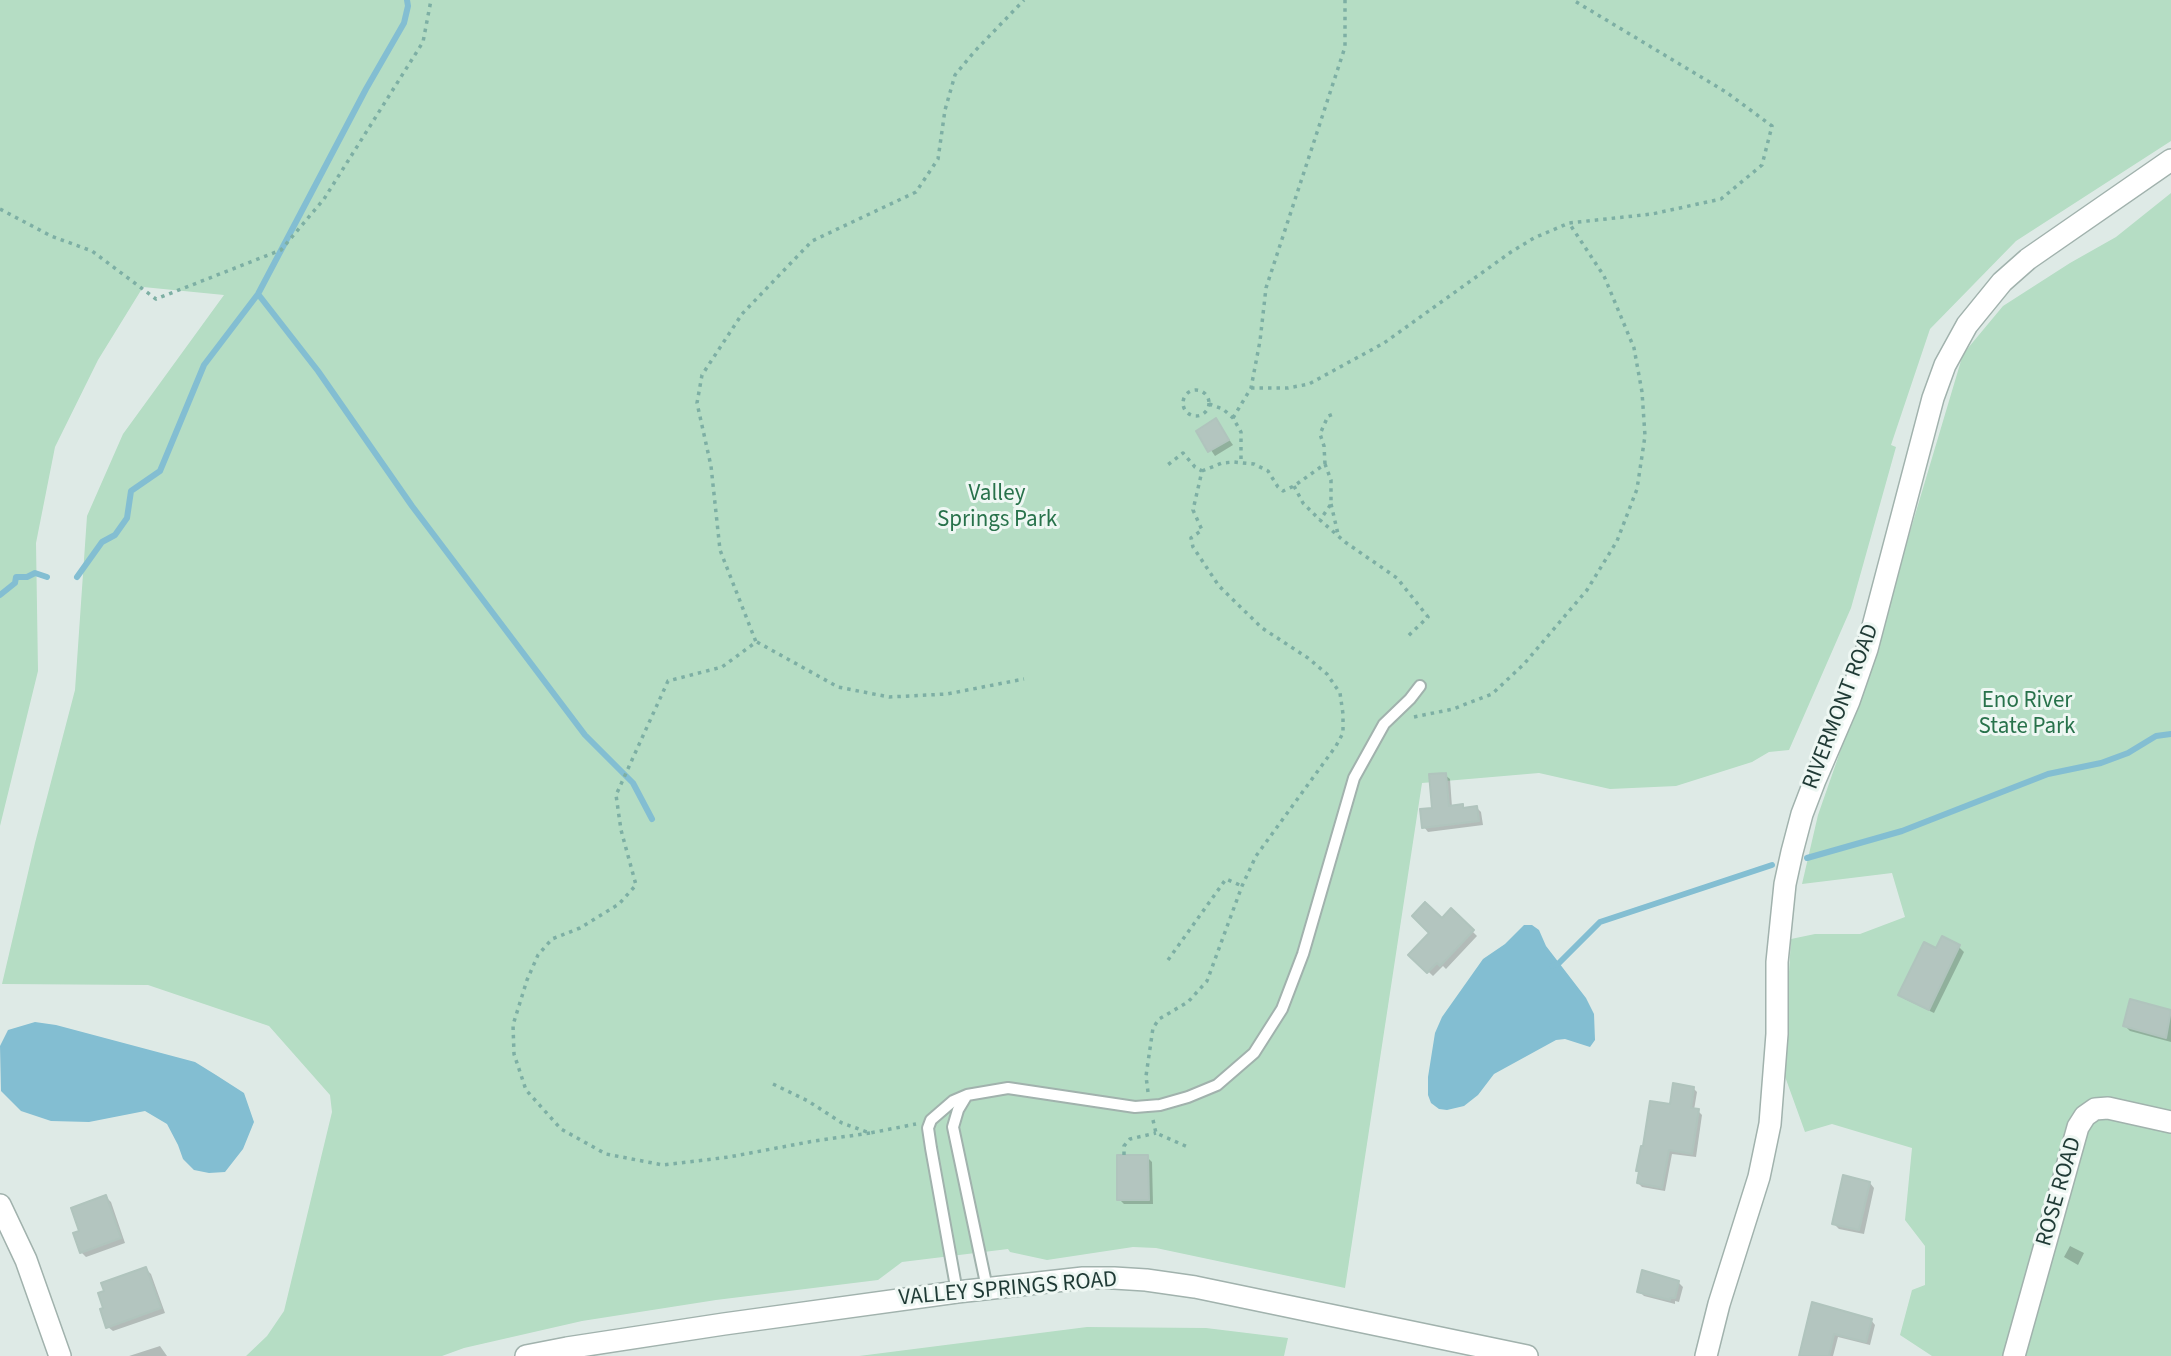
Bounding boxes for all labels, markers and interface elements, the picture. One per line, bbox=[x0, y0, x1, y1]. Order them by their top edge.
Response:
park label: Valley Springs Park bbox=[937, 481, 1057, 535]
street label: RIVERMONT ROAD bbox=[1798, 620, 1886, 794]
park label: Eno River State Park bbox=[1979, 688, 2075, 742]
street label: ROSE ROAD bbox=[2031, 1134, 2089, 1250]
street label: VALLEY SPRINGS ROAD bbox=[898, 1267, 1118, 1313]

